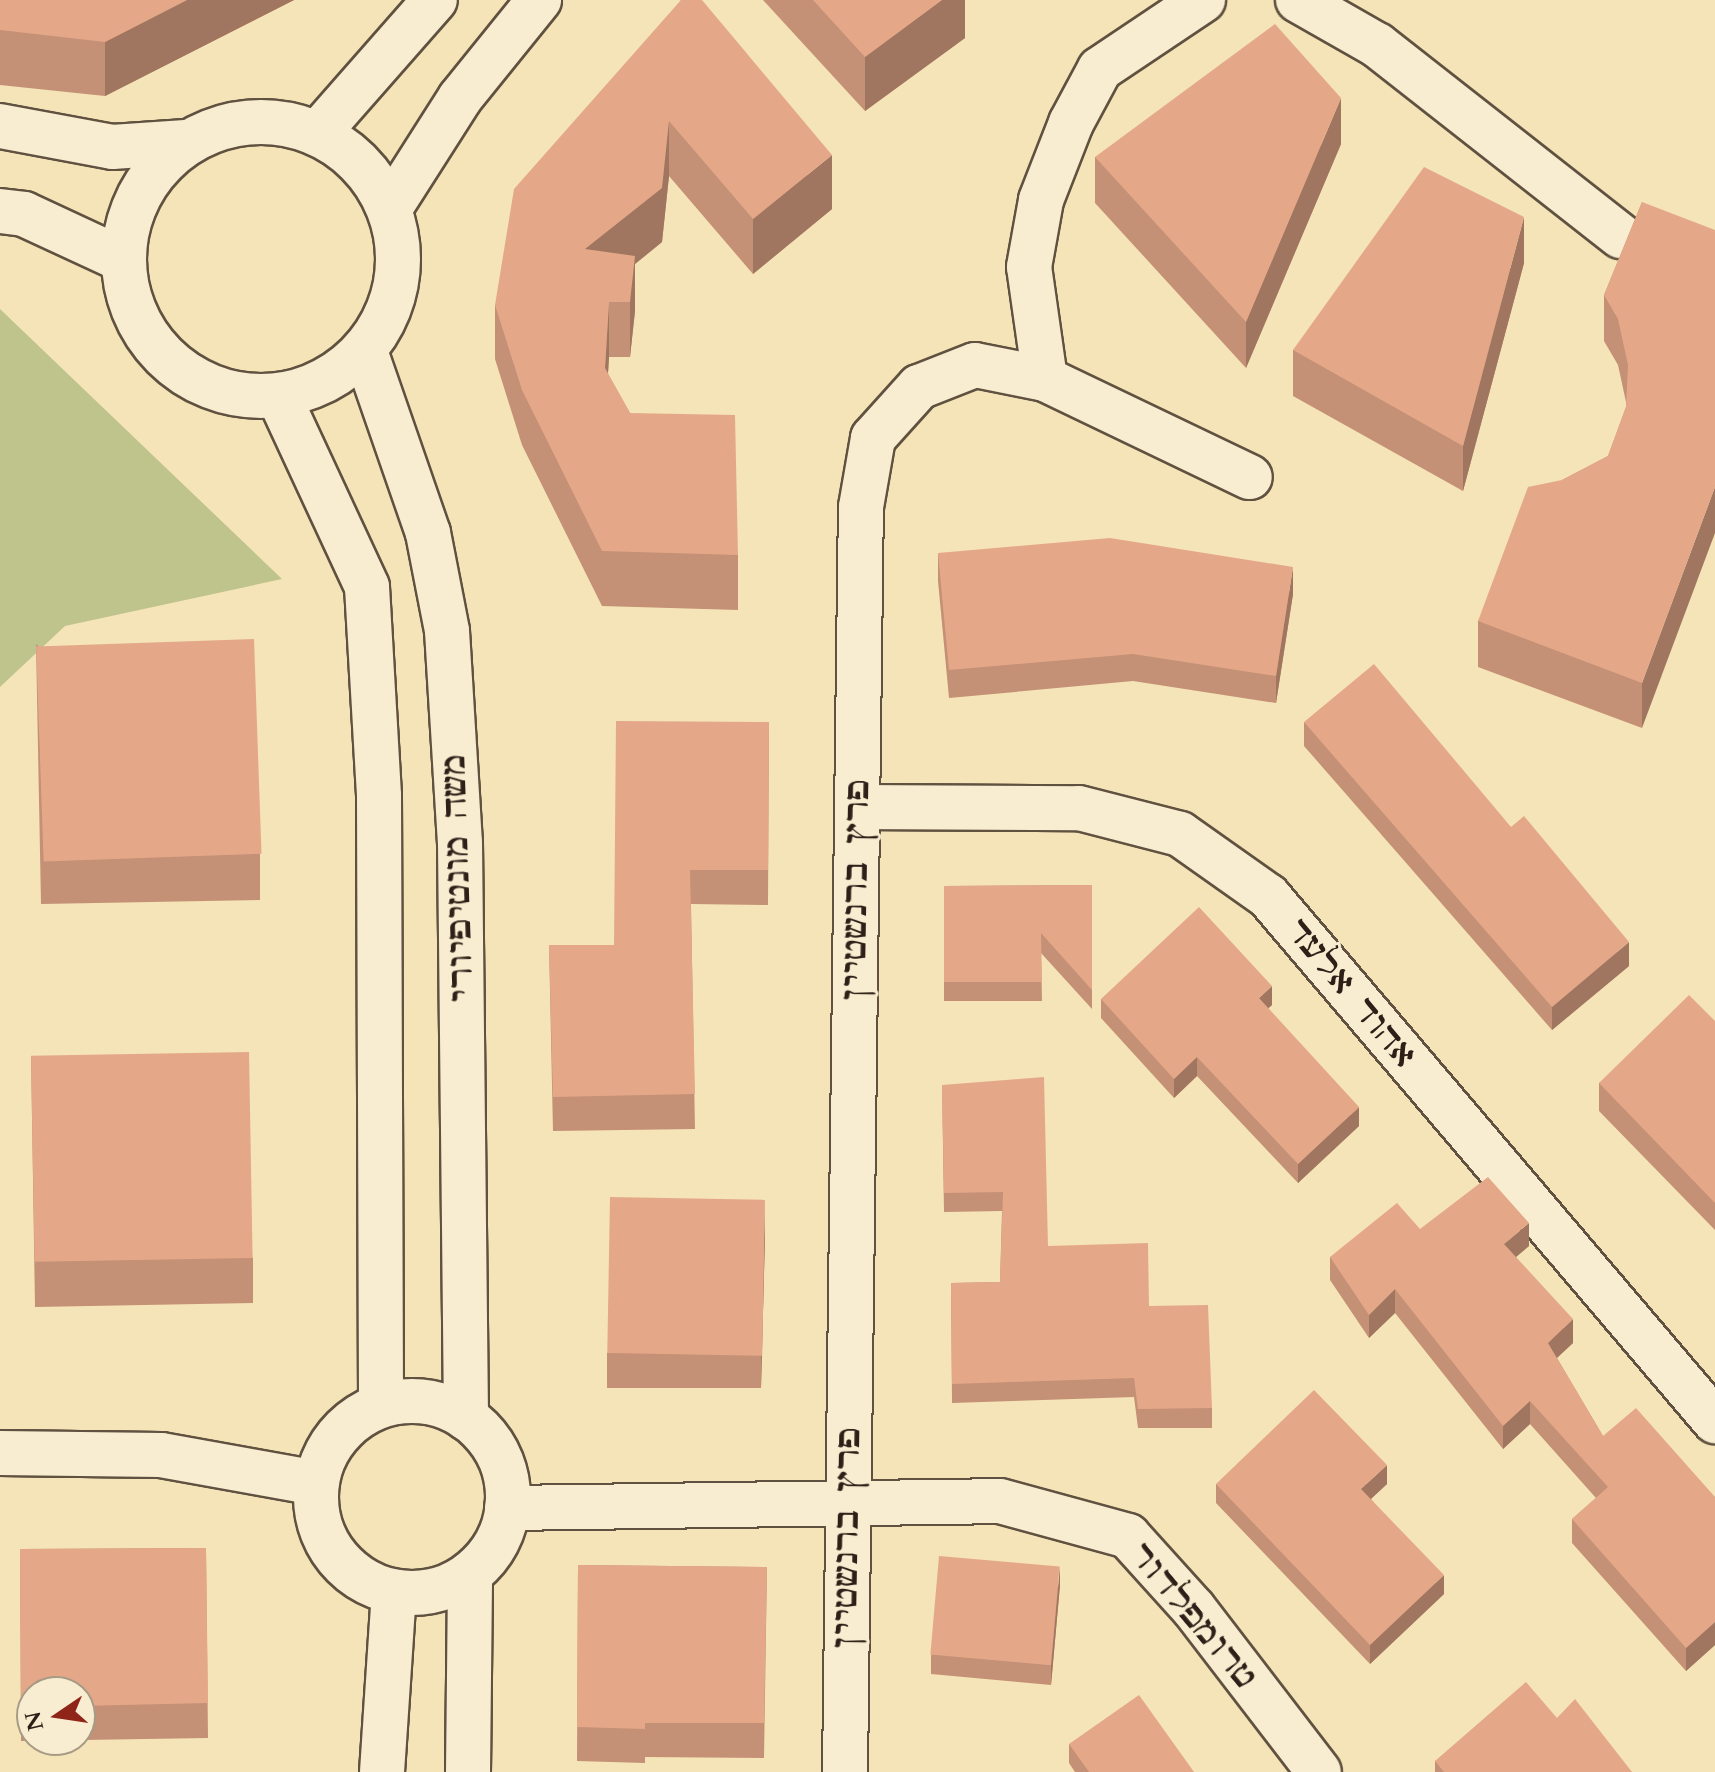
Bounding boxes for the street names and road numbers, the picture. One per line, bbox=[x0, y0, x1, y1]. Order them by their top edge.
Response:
street label: משה מונטיפיורי bbox=[433, 757, 483, 999]
street label: פרץ ברנשטיין bbox=[834, 783, 878, 997]
street label: אהוד אלעד bbox=[1280, 913, 1422, 1073]
street label: פרץ ברנשטיין bbox=[825, 1431, 869, 1645]
street label: טרומפלדור bbox=[1120, 1535, 1266, 1697]

